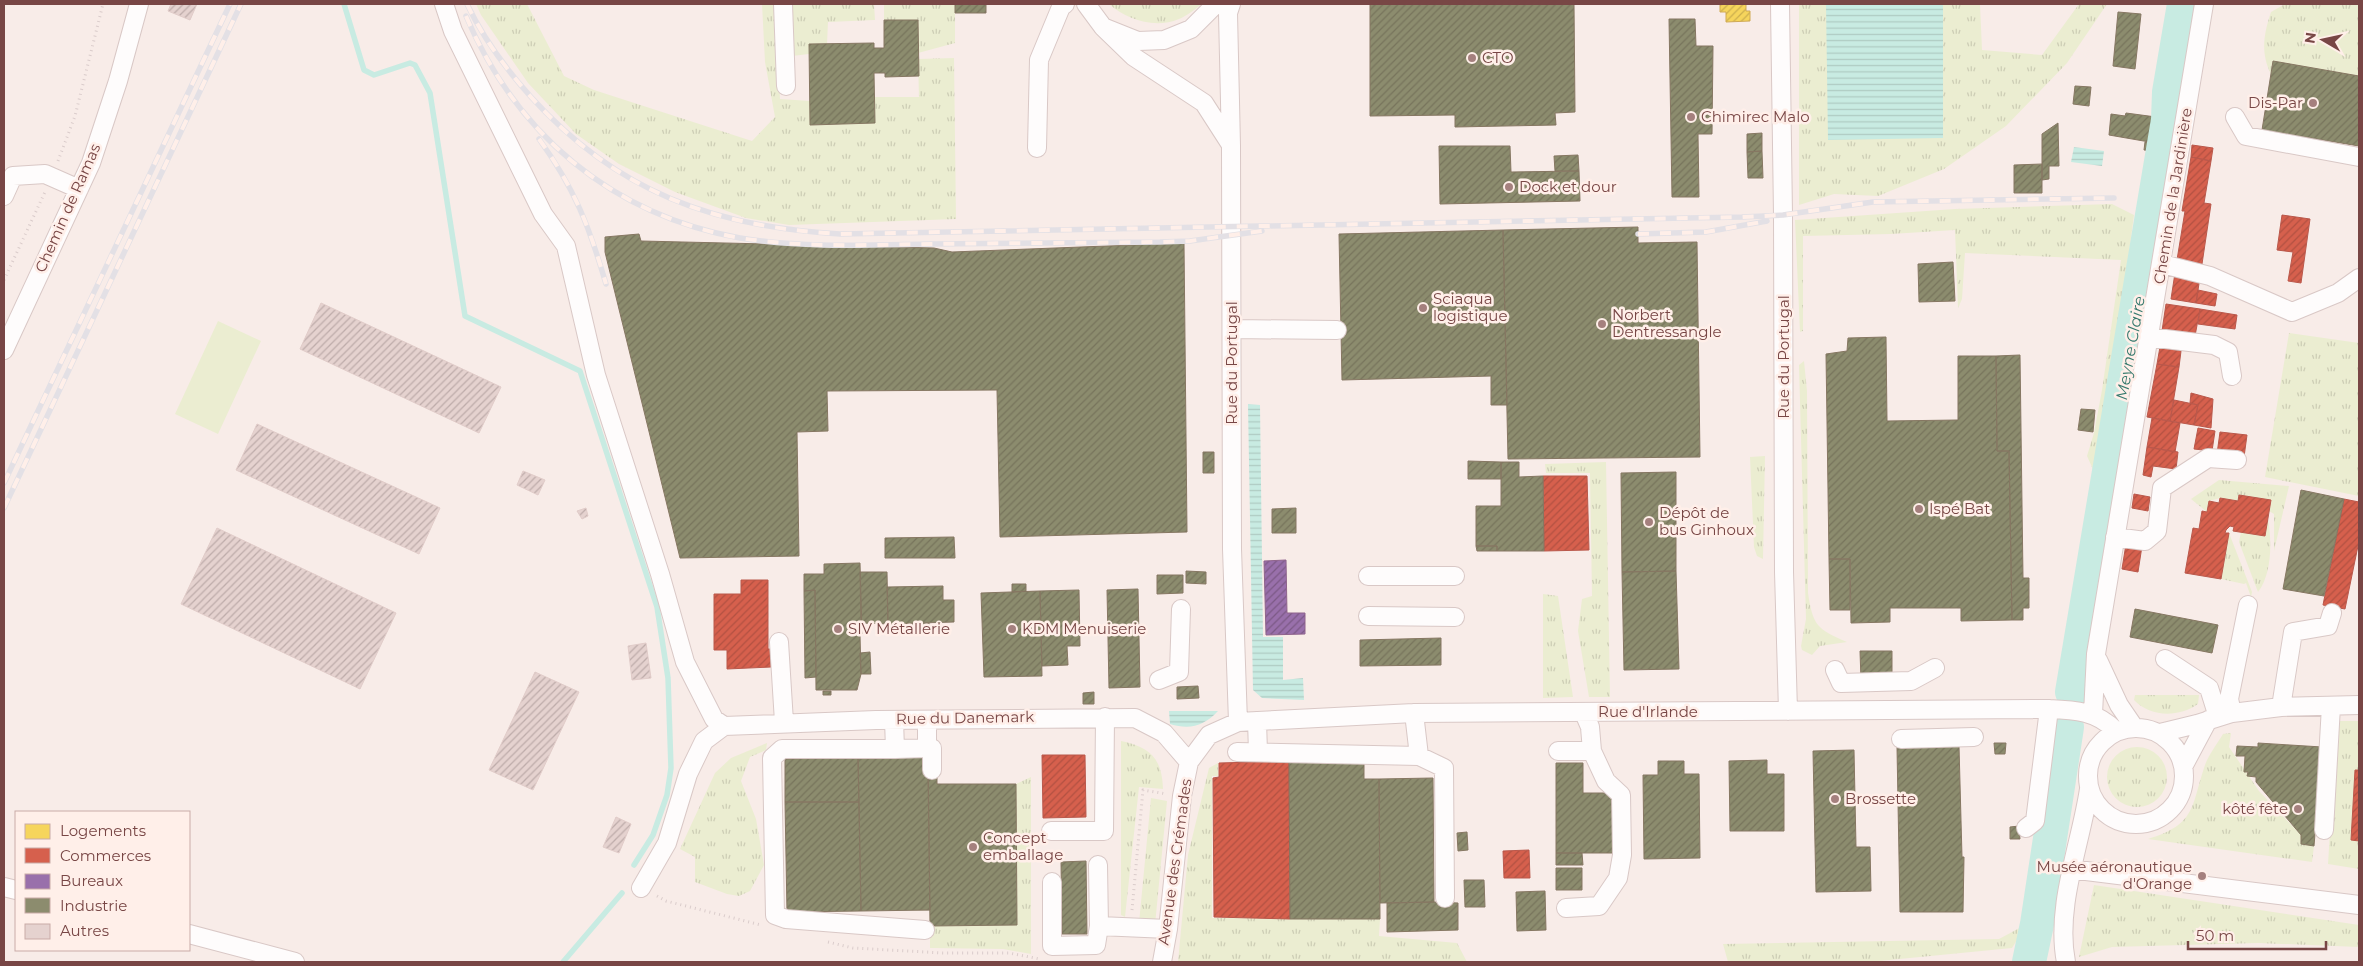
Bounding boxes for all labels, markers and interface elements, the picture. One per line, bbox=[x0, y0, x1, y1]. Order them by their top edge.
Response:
north arrow bbox=[2298, 15, 2348, 65]
text: N bbox=[2300, 31, 2320, 45]
place label: CTO bbox=[1482, 48, 1513, 67]
marker: CTO bbox=[1466, 52, 1478, 64]
place label: Dis-Par bbox=[2248, 93, 2303, 112]
marker: Dis-Par bbox=[2307, 97, 2319, 109]
street label: Chemin de la Jardinière bbox=[2149, 106, 2196, 285]
place label: Chimirec Malo bbox=[1701, 107, 1810, 126]
marker: Chimirec Malo bbox=[1685, 111, 1697, 123]
street label: Chemin de Ramas bbox=[31, 141, 104, 275]
place label: Dock et dour bbox=[1519, 177, 1617, 196]
marker: Dock et dour bbox=[1503, 181, 1515, 193]
place label: Sciaqua logistique bbox=[1433, 289, 1508, 325]
street label: Rue du Portugal bbox=[1774, 295, 1793, 419]
water label: Meyne Claire bbox=[2112, 295, 2149, 401]
street label: Rue du Portugal bbox=[1222, 301, 1241, 425]
marker: Sciaqua logistique bbox=[1417, 302, 1429, 314]
place label: Norbert Dentressangle bbox=[1612, 305, 1722, 341]
marker: Norbert Dentressangle bbox=[1596, 318, 1608, 330]
place label: Ispé Bat bbox=[1929, 499, 1990, 518]
place label: Dépôt de bus Ginhoux bbox=[1659, 503, 1754, 539]
marker: Ispé Bat bbox=[1913, 503, 1925, 515]
marker: Dépôt de bus Ginhoux bbox=[1643, 516, 1655, 528]
place label: SIV Métallerie bbox=[848, 619, 950, 638]
place label: KDM Menuiserie bbox=[1022, 619, 1146, 638]
marker: SIV Métallerie bbox=[832, 623, 844, 635]
marker: KDM Menuiserie bbox=[1006, 623, 1018, 635]
street label: Rue d'Irlande bbox=[1598, 702, 1698, 721]
street label: Rue du Danemark bbox=[896, 707, 1034, 728]
street label: Avenue des Crémades bbox=[1153, 777, 1196, 946]
place label: Brossette bbox=[1845, 789, 1916, 808]
marker: Brossette bbox=[1829, 793, 1841, 805]
place label: kôté fête bbox=[2222, 799, 2288, 818]
marker: kôté fête bbox=[2292, 803, 2304, 815]
legend bbox=[15, 811, 190, 951]
text: Logements bbox=[60, 821, 146, 840]
place label: Concept emballage bbox=[983, 828, 1063, 864]
marker: Concept emballage bbox=[967, 841, 979, 853]
text: Commerces bbox=[60, 846, 151, 865]
place label: Musée aéronautique d'Orange bbox=[2037, 857, 2192, 893]
marker: Musée aéronautique d'Orange bbox=[2196, 870, 2208, 882]
text: Bureaux bbox=[60, 871, 123, 890]
text: Industrie bbox=[60, 896, 127, 915]
scale bar bbox=[2188, 918, 2326, 950]
text: Autres bbox=[60, 921, 109, 940]
text: 50 m bbox=[2196, 926, 2234, 945]

